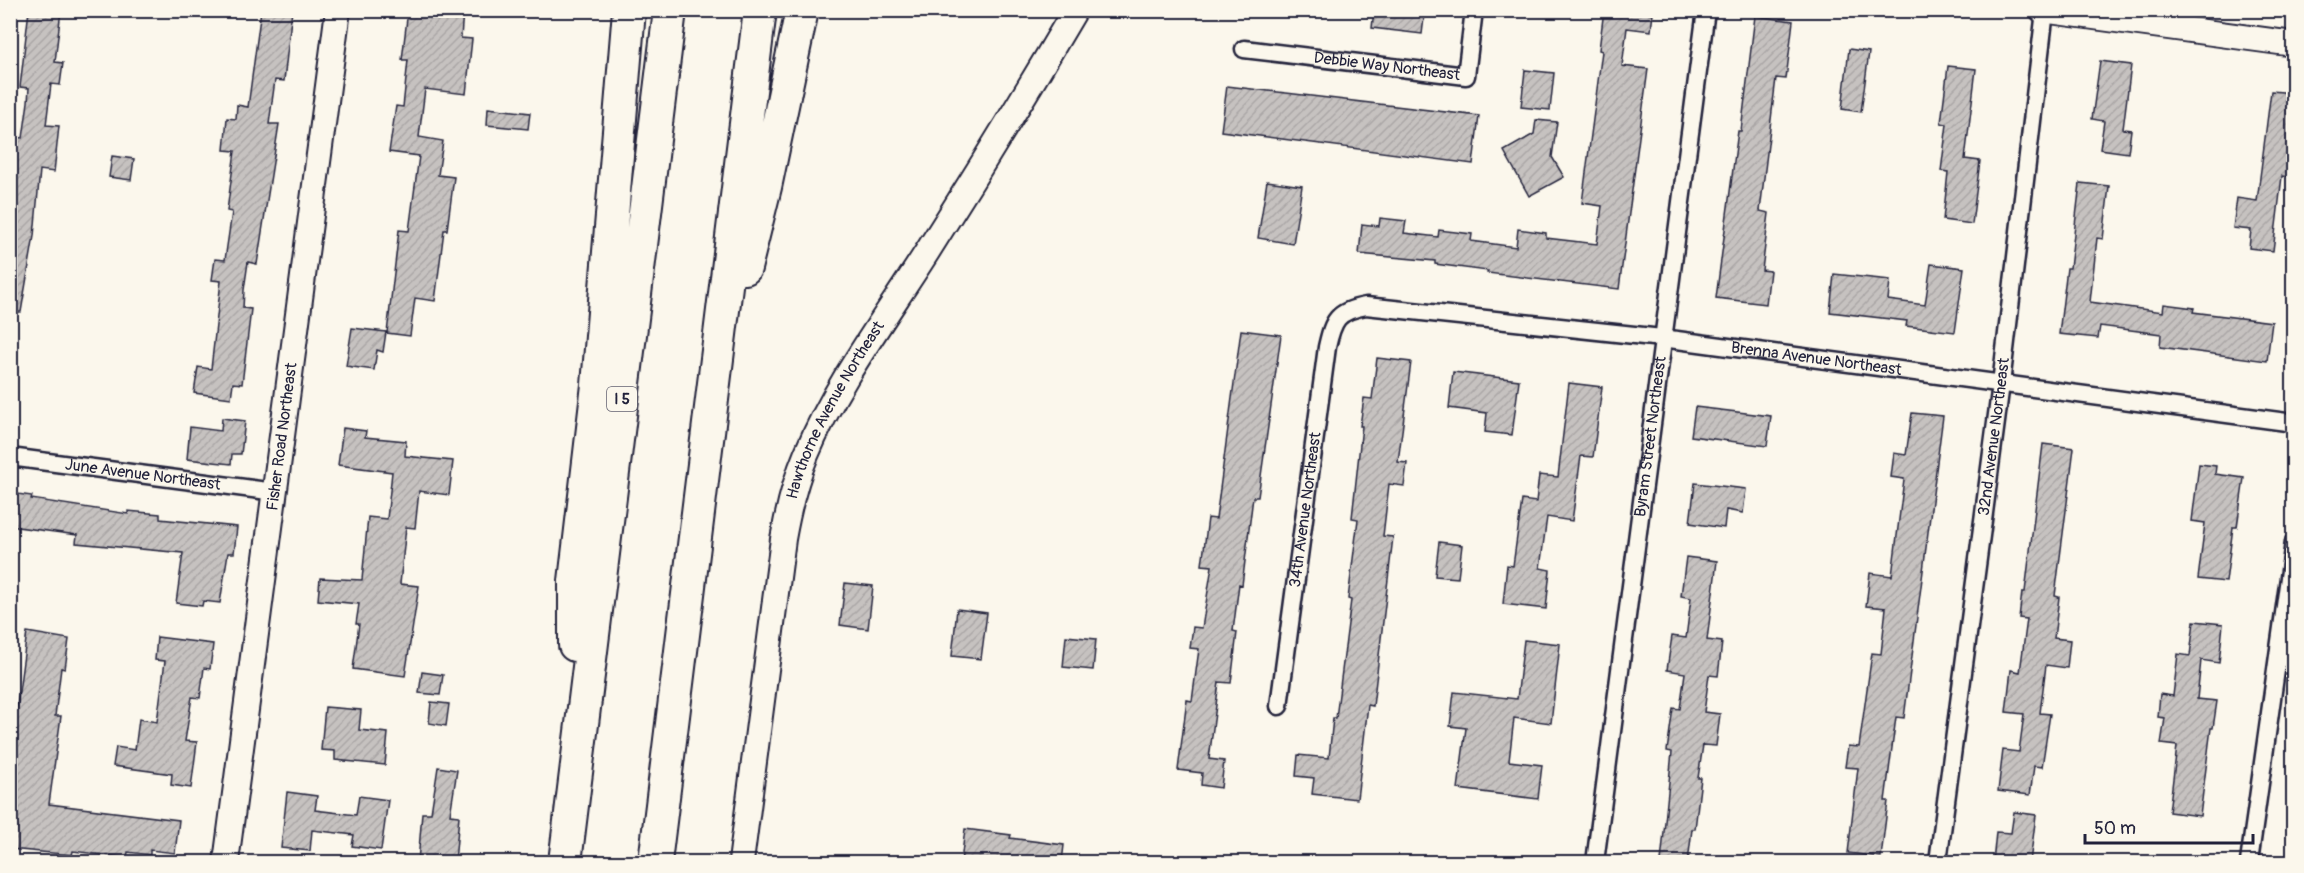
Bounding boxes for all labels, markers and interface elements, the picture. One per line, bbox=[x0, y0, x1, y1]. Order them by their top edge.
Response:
street label: Debbie Way Northeast bbox=[1313, 48, 1462, 85]
street label: Hawthorne Avenue Northeast bbox=[782, 317, 889, 501]
street label: Brenna Avenue Northeast bbox=[1730, 337, 1903, 380]
street label: Byram Street Northeast bbox=[1630, 355, 1671, 518]
street label: 32nd Avenue Northeast bbox=[1974, 356, 2014, 517]
street label: Fisher Road Northeast bbox=[262, 361, 302, 512]
road number: I 5 bbox=[607, 387, 637, 411]
street label: 34th Avenue Northeast bbox=[1285, 430, 1326, 589]
street label: June Avenue Northeast bbox=[64, 454, 222, 495]
scale bar bbox=[2085, 807, 2253, 845]
text: 50 m bbox=[2094, 817, 2136, 840]

